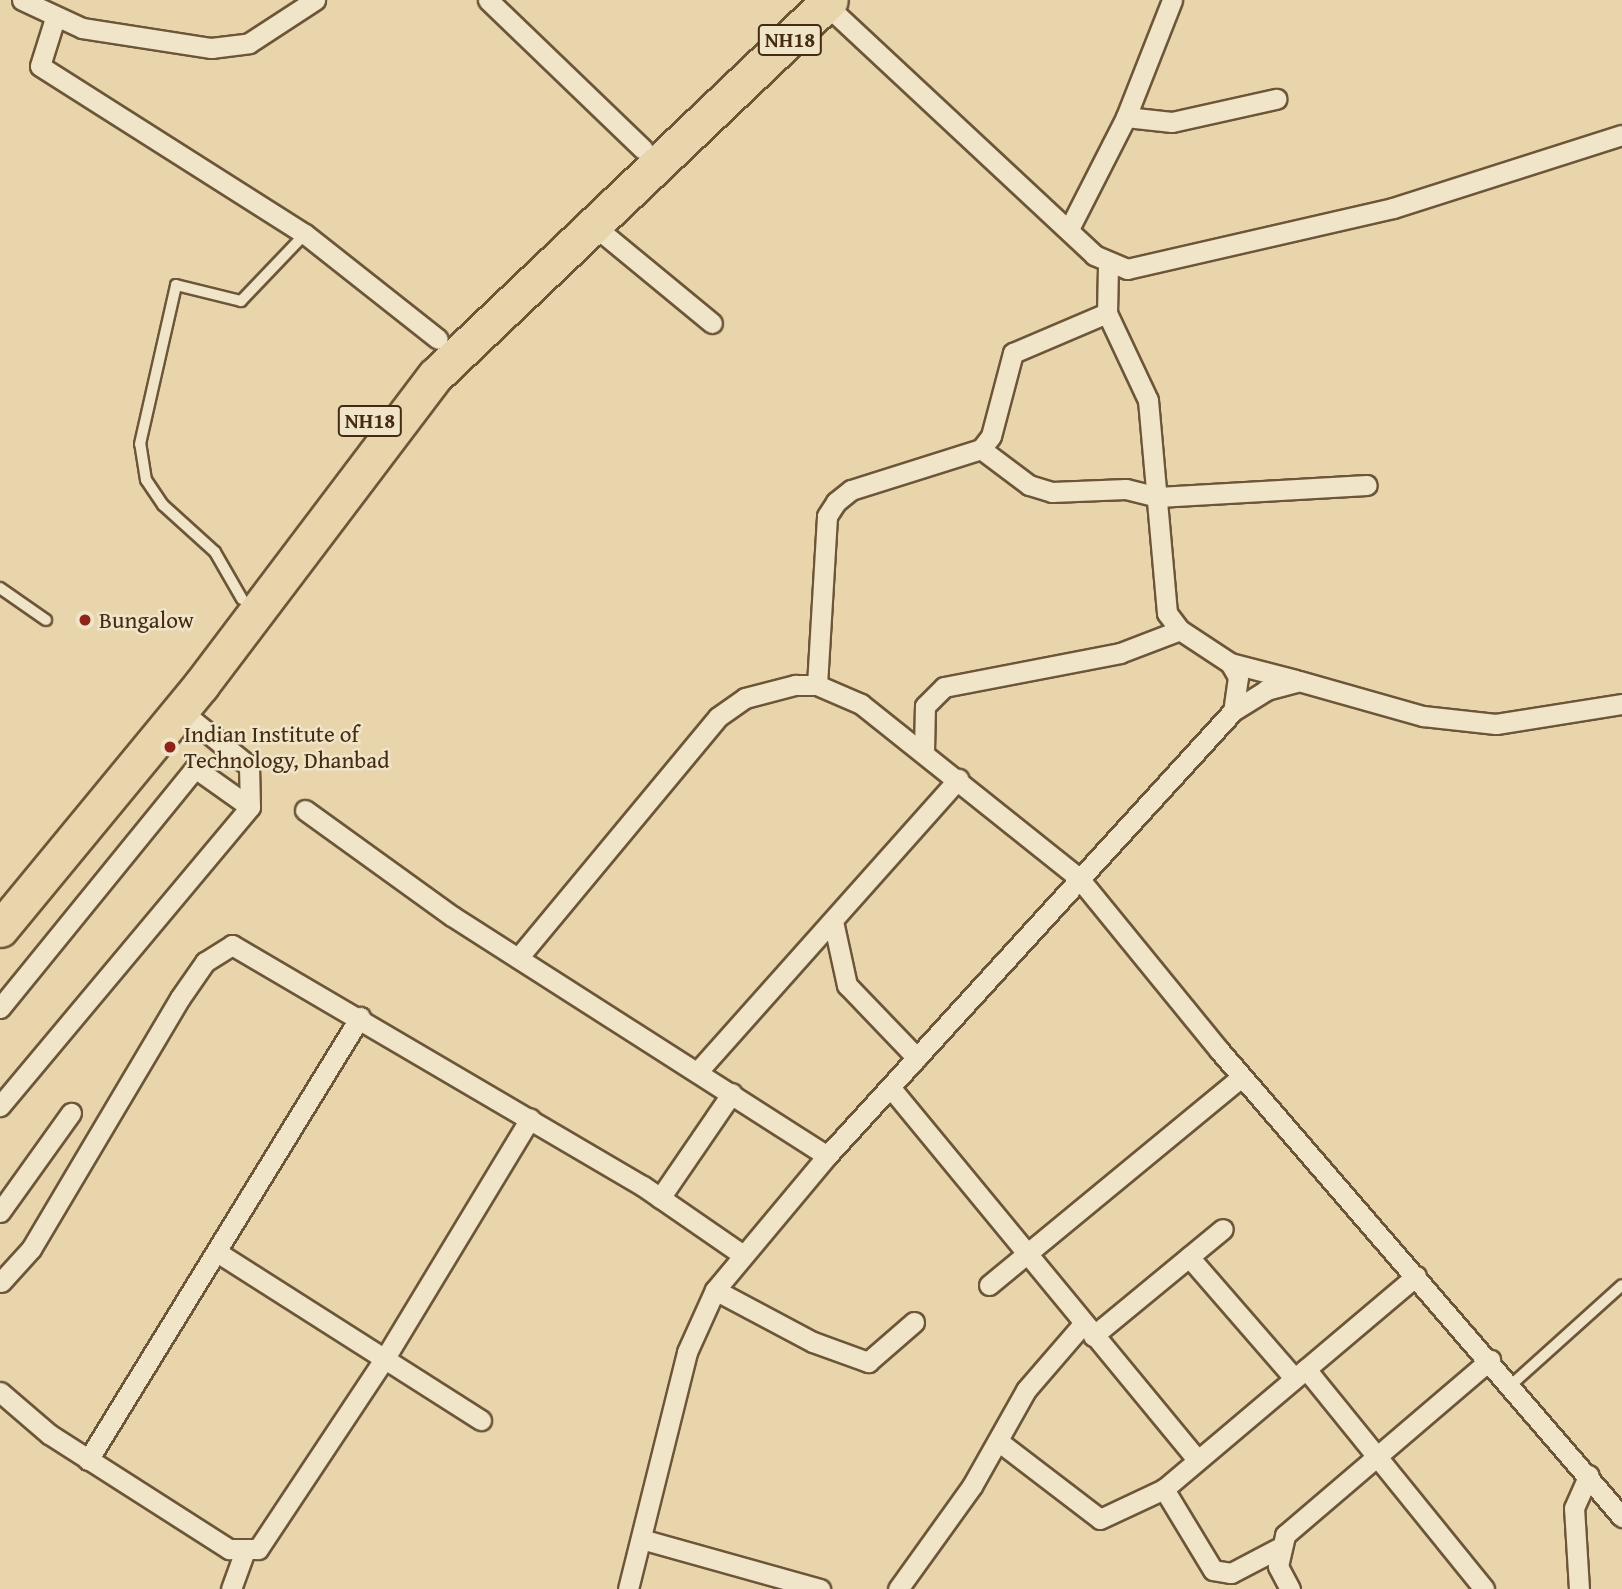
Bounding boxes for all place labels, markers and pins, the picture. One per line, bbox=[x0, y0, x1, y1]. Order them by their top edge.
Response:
place label: Bungalow bbox=[99, 606, 194, 634]
marker: Bungalow bbox=[77, 612, 93, 628]
place label: Indian Institute of Technology, Dhanbad bbox=[184, 720, 389, 774]
marker: Indian Institute of Technology, Dhanbad bbox=[162, 739, 178, 755]

